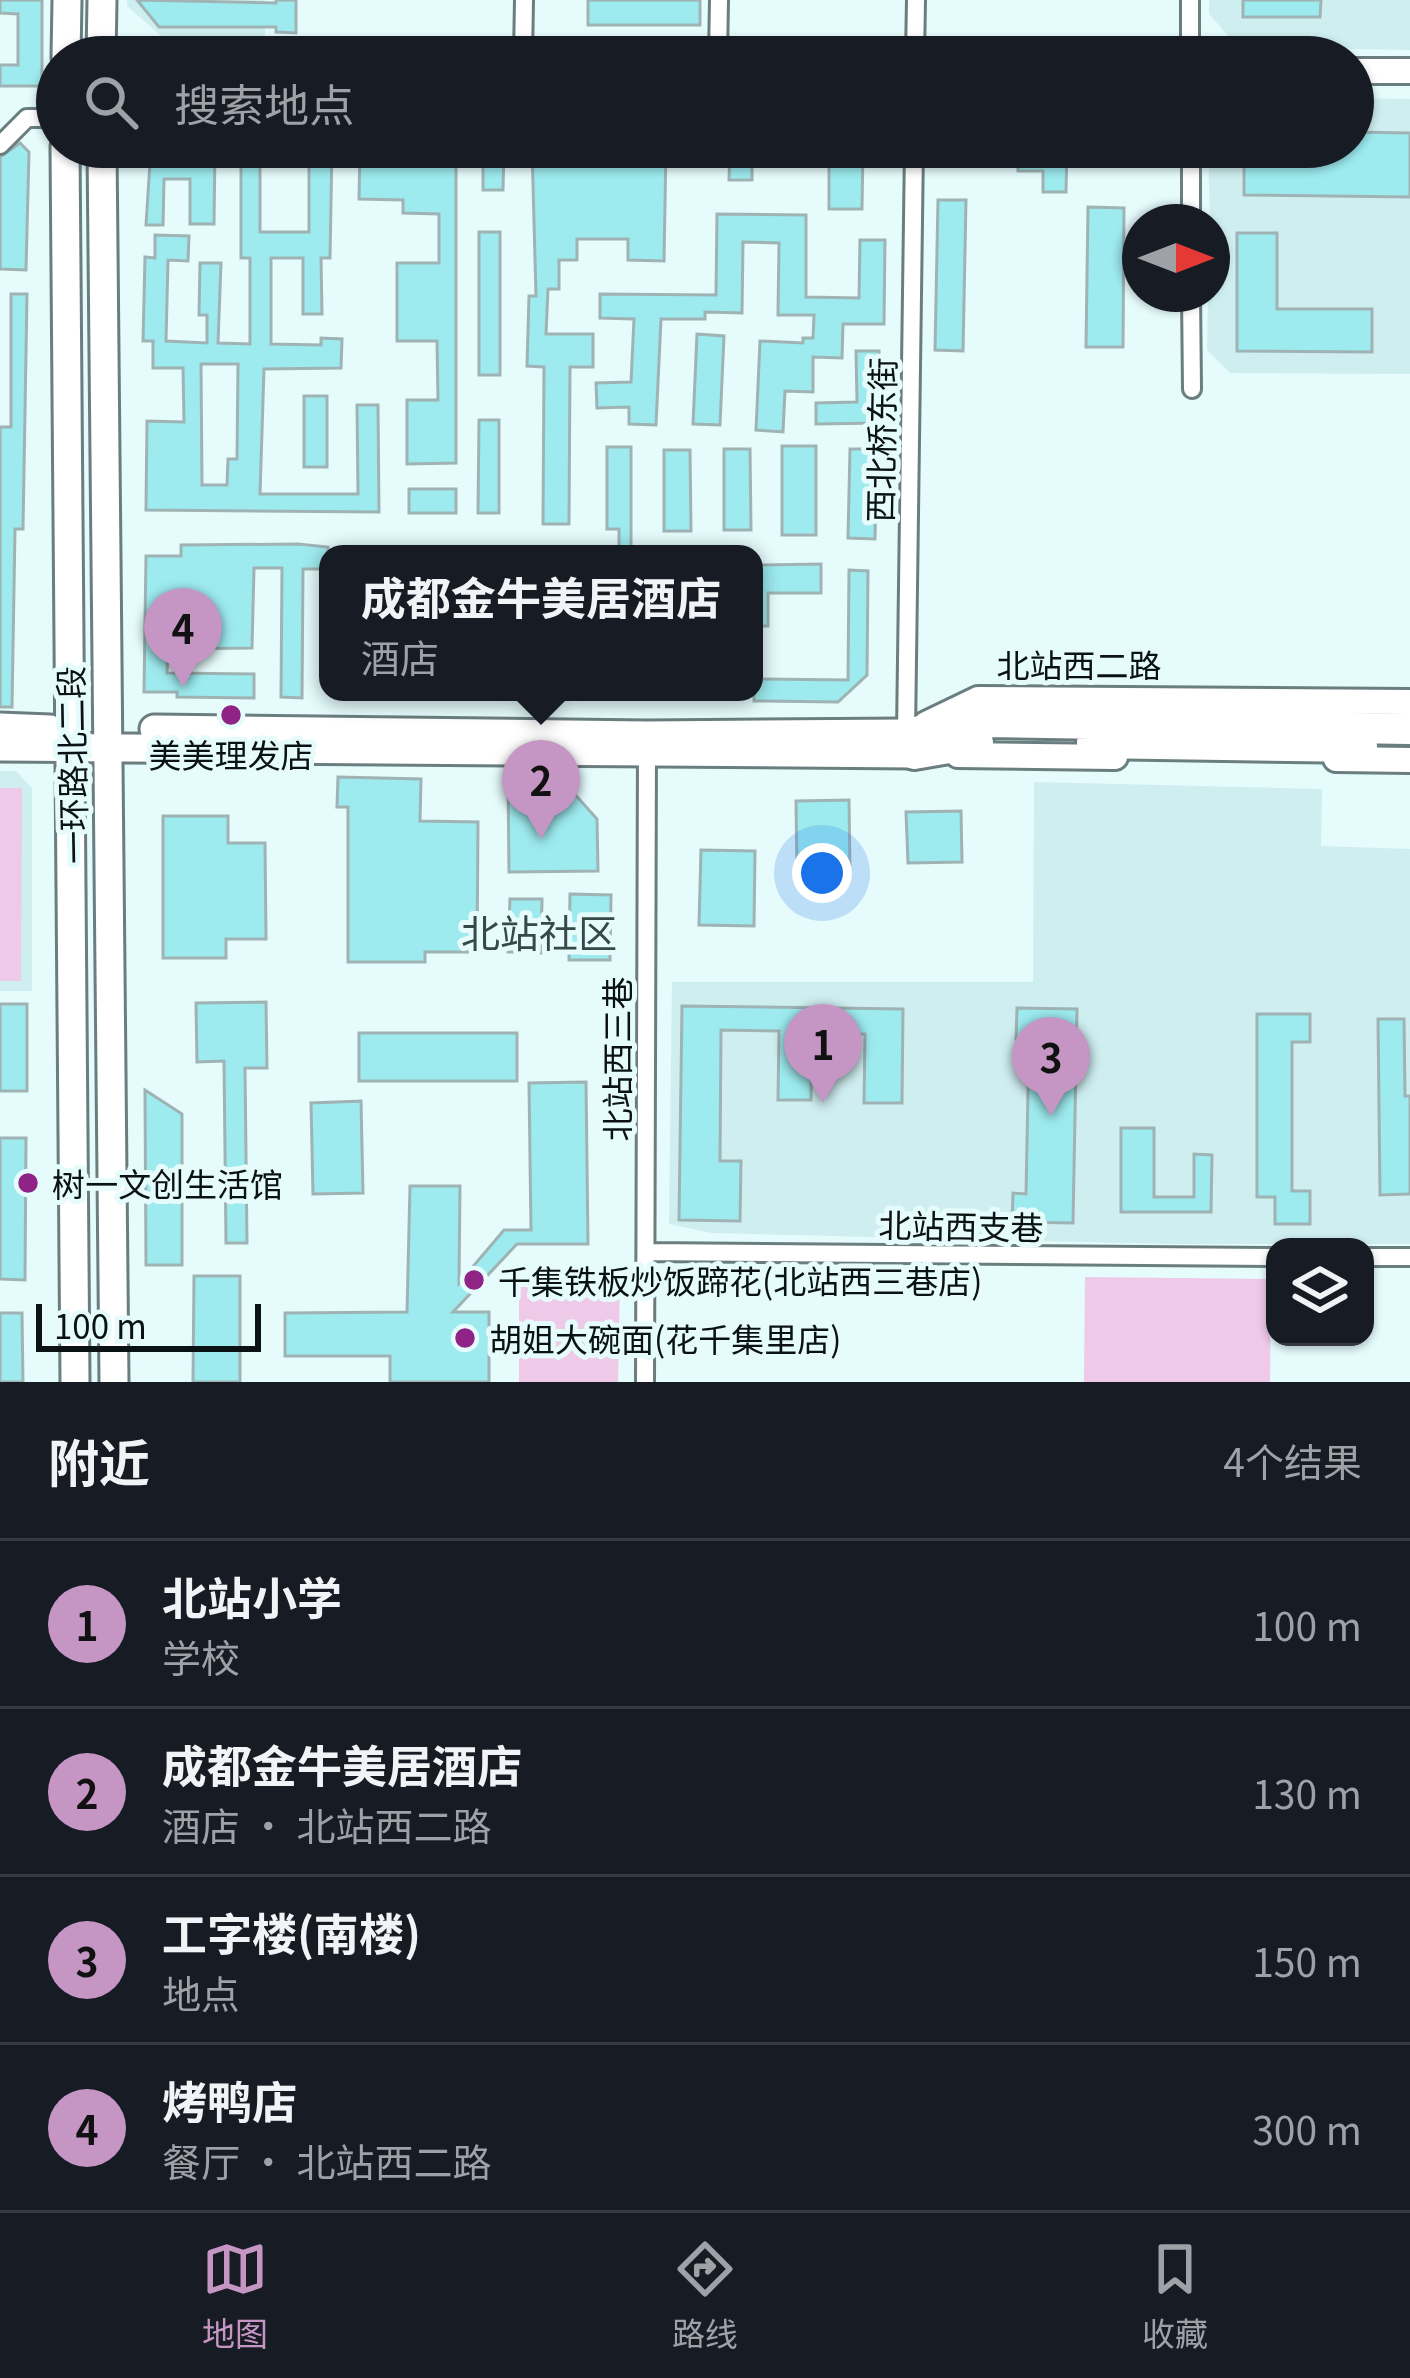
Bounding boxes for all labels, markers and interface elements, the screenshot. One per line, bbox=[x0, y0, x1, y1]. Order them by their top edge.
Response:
search box bbox=[36, 36, 1374, 168]
icon: search bbox=[78, 69, 144, 135]
text: 搜索地点 bbox=[174, 70, 354, 135]
north arrow bbox=[1122, 204, 1230, 312]
street label: 西北桥东街 bbox=[855, 357, 905, 523]
popup bbox=[319, 545, 763, 701]
text: 成都金牛美居酒店 bbox=[361, 563, 721, 628]
pin: 4 bbox=[144, 588, 222, 687]
text: 酒店 bbox=[361, 628, 439, 684]
street label: 北站西二路 bbox=[997, 640, 1162, 688]
street label: 一环路北二段 bbox=[45, 666, 97, 864]
marker: 美美理发店 bbox=[218, 702, 244, 728]
place label: 美美理发店 bbox=[149, 730, 314, 778]
pin: 2 bbox=[502, 740, 580, 839]
your location bbox=[792, 843, 852, 903]
district label: 北站社区 bbox=[461, 903, 617, 959]
street label: 北站西三巷 bbox=[592, 977, 640, 1142]
pin: 1 bbox=[784, 1004, 862, 1103]
pin: 3 bbox=[1012, 1017, 1090, 1116]
place label: 树一文创生活馆 bbox=[52, 1159, 283, 1207]
marker: 树一文创生活馆 bbox=[15, 1170, 41, 1196]
street label: 北站西支巷 bbox=[878, 1200, 1044, 1250]
map controls bbox=[1266, 1238, 1374, 1346]
button: layers bbox=[1266, 1238, 1374, 1346]
place label: 千集铁板炒饭蹄花(北站西三巷店) bbox=[498, 1256, 982, 1304]
marker: 千集铁板炒饭蹄花(北站西三巷店) bbox=[461, 1267, 487, 1293]
scale bar bbox=[36, 1298, 261, 1351]
text: 100 m bbox=[54, 1301, 147, 1349]
place label: 胡姐大碗面(花千集里店) bbox=[489, 1314, 841, 1362]
marker: 胡姐大碗面(花千集里店) bbox=[452, 1325, 478, 1351]
text: 附近 bbox=[48, 1423, 150, 1497]
text: 4个结果 bbox=[1223, 1432, 1362, 1488]
text: 北站小学 bbox=[162, 1563, 342, 1628]
text: 1 bbox=[75, 1596, 99, 1652]
text: 100 m bbox=[1252, 1596, 1362, 1652]
text: 学校 bbox=[162, 1628, 240, 1684]
text: 成都金牛美居酒店 bbox=[162, 1731, 522, 1796]
text: 2 bbox=[75, 1764, 99, 1820]
text: 130 m bbox=[1252, 1764, 1362, 1820]
text: 酒店 · 北站西二路 bbox=[162, 1796, 491, 1852]
text: 工字楼(南楼) bbox=[162, 1899, 421, 1964]
text: 3 bbox=[75, 1932, 99, 1988]
text: 150 m bbox=[1252, 1932, 1362, 1988]
text: 地点 bbox=[162, 1964, 240, 2020]
text: 烤鸭店 bbox=[162, 2067, 297, 2132]
text: 4 bbox=[75, 2100, 99, 2156]
text: 300 m bbox=[1252, 2100, 1362, 2156]
text: 餐厅 · 北站西二路 bbox=[162, 2132, 491, 2188]
tab: 地图 bbox=[202, 2236, 268, 2356]
tab: 路线 bbox=[672, 2236, 738, 2356]
tab: 收藏 bbox=[1142, 2236, 1208, 2356]

